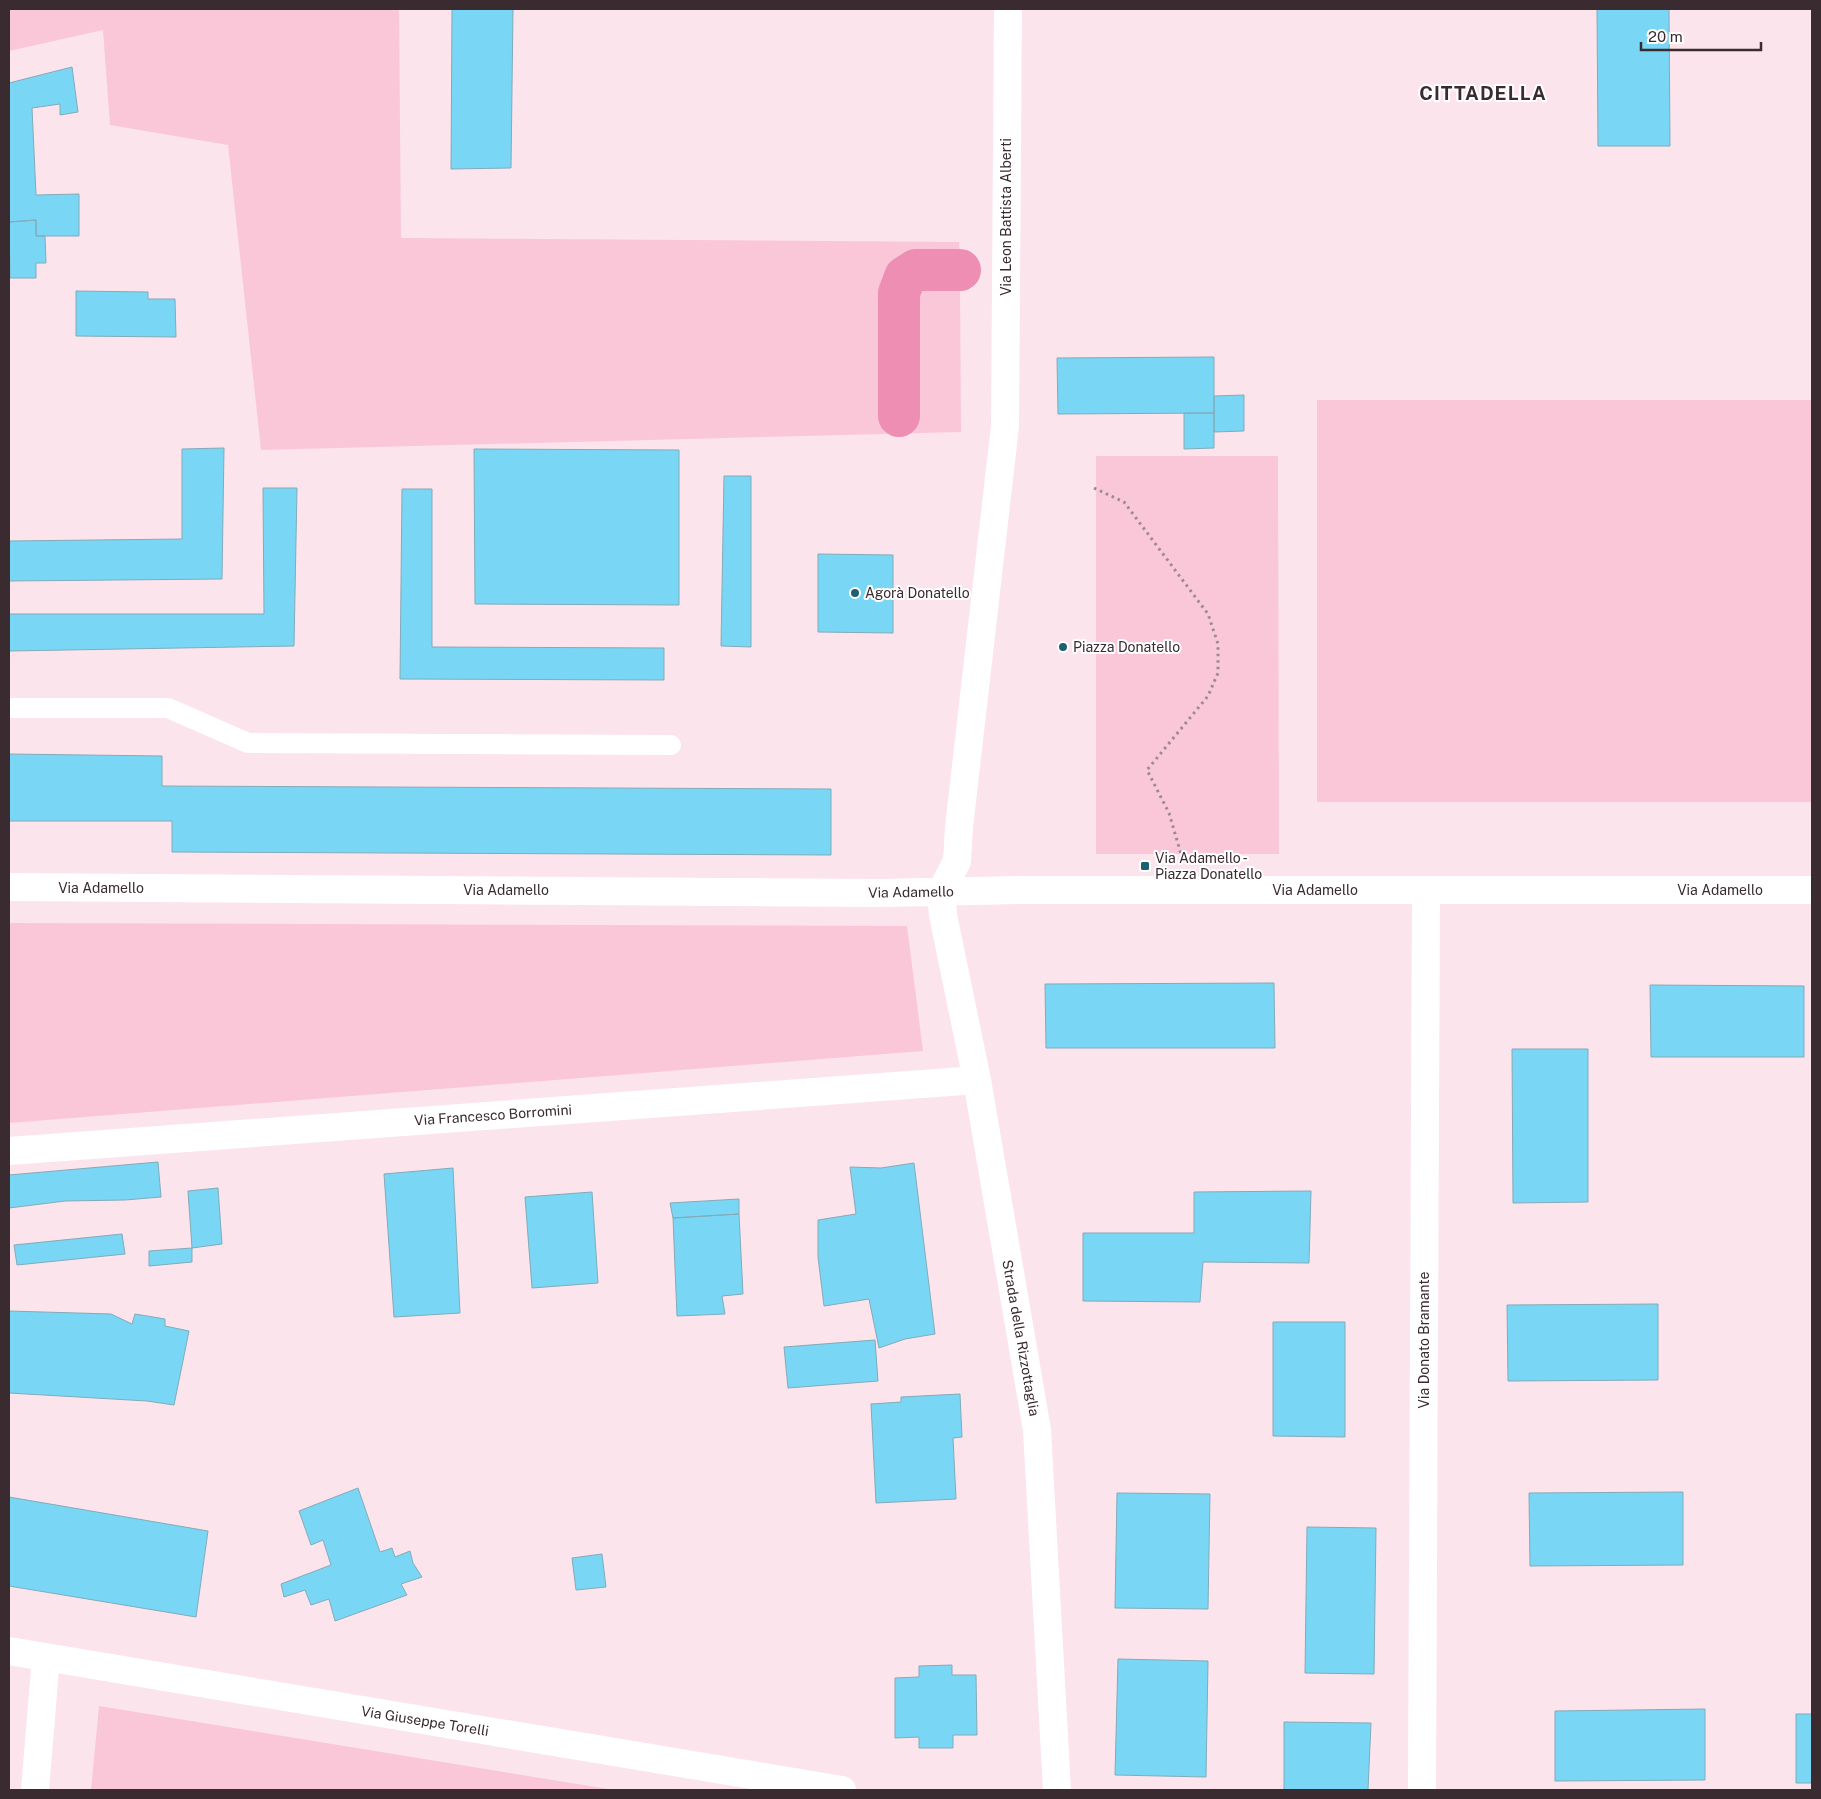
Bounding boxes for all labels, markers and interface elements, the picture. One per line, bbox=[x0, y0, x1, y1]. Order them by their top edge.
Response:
scale bar bbox=[1641, 20, 1761, 52]
text: 20 m bbox=[1648, 28, 1683, 45]
district label: CITTADELLA bbox=[1419, 82, 1547, 104]
street label: Via Leon Battista Alberti bbox=[998, 138, 1014, 296]
place label: Agorà Donatello bbox=[865, 585, 970, 601]
marker: Agorà Donatello bbox=[849, 587, 861, 599]
place label: Piazza Donatello bbox=[1073, 639, 1180, 655]
marker: Piazza Donatello bbox=[1057, 641, 1069, 653]
place label: Via Adamello - Piazza Donatello bbox=[1155, 850, 1262, 882]
marker: Via Adamello - Piazza Donatello bbox=[1139, 860, 1151, 872]
street label: Via Adamello bbox=[58, 880, 144, 896]
street label: Via Adamello bbox=[463, 882, 549, 898]
street label: Via Adamello bbox=[1272, 882, 1358, 898]
street label: Via Adamello bbox=[1677, 882, 1763, 898]
street label: Via Adamello bbox=[868, 883, 954, 901]
street label: Via Francesco Borromini bbox=[414, 1102, 572, 1128]
street label: Strada della Rizzottaglia bbox=[999, 1259, 1043, 1417]
street label: Via Donato Bramante bbox=[1416, 1272, 1432, 1408]
street label: Via Giuseppe Torelli bbox=[360, 1703, 490, 1739]

